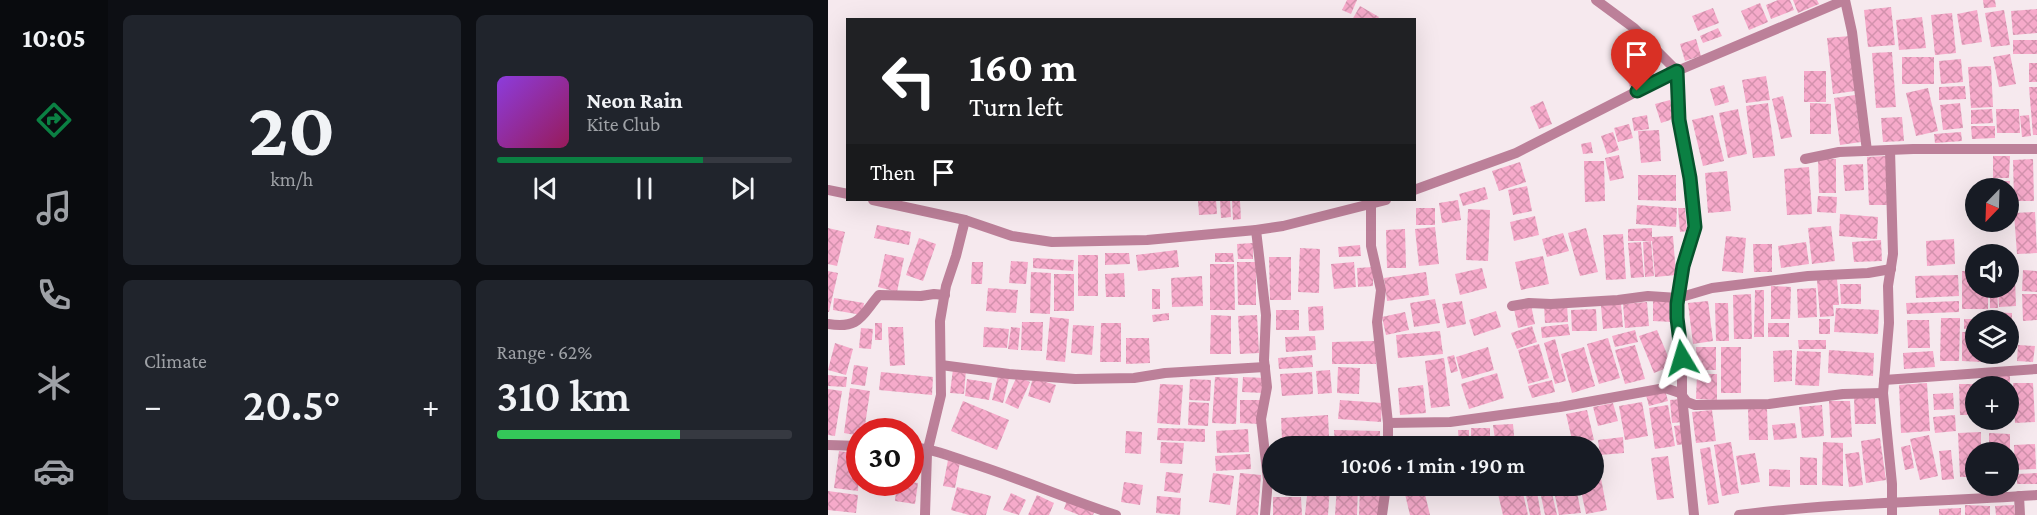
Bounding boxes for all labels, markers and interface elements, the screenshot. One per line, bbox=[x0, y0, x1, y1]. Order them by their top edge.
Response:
text: 10:05 bbox=[22, 23, 86, 53]
pin bbox=[1611, 29, 1662, 91]
icon: arrive bbox=[1620, 38, 1653, 71]
icon: left bbox=[870, 42, 948, 120]
text: 160 m bbox=[969, 43, 1077, 90]
text: 20 bbox=[248, 85, 335, 172]
text: Neon Rain bbox=[587, 88, 683, 113]
text: Turn left bbox=[969, 92, 1063, 122]
icon: directions bbox=[33, 99, 75, 141]
text: Kite Club bbox=[587, 113, 660, 135]
icon: arrive bbox=[927, 156, 960, 189]
text: Then bbox=[870, 160, 915, 185]
text: km/h bbox=[270, 168, 313, 190]
icon: previous bbox=[529, 172, 562, 205]
icon: pause bbox=[628, 172, 661, 205]
icon: next bbox=[726, 172, 759, 205]
north arrow bbox=[1965, 178, 2019, 232]
map controls bbox=[1965, 178, 2019, 496]
icon: music bbox=[33, 187, 75, 229]
button: sound bbox=[1965, 244, 2019, 298]
icon: phone bbox=[33, 274, 75, 316]
button: layers bbox=[1965, 310, 2019, 364]
position arrow bbox=[1650, 326, 1714, 390]
text: Range · 62% bbox=[497, 341, 592, 363]
text: Climate bbox=[144, 350, 207, 372]
icon: climate bbox=[33, 362, 75, 404]
text: 310 km bbox=[497, 371, 630, 421]
button: + bbox=[1965, 376, 2019, 430]
text: 20.5° bbox=[243, 380, 340, 430]
text: − bbox=[144, 387, 161, 424]
text: + bbox=[422, 387, 440, 424]
speed limit sign: 30 bbox=[846, 418, 924, 496]
button: − bbox=[1965, 442, 2019, 496]
icon: car bbox=[33, 450, 75, 492]
text: 10:06 · 1 min · 190 m bbox=[1341, 453, 1525, 478]

